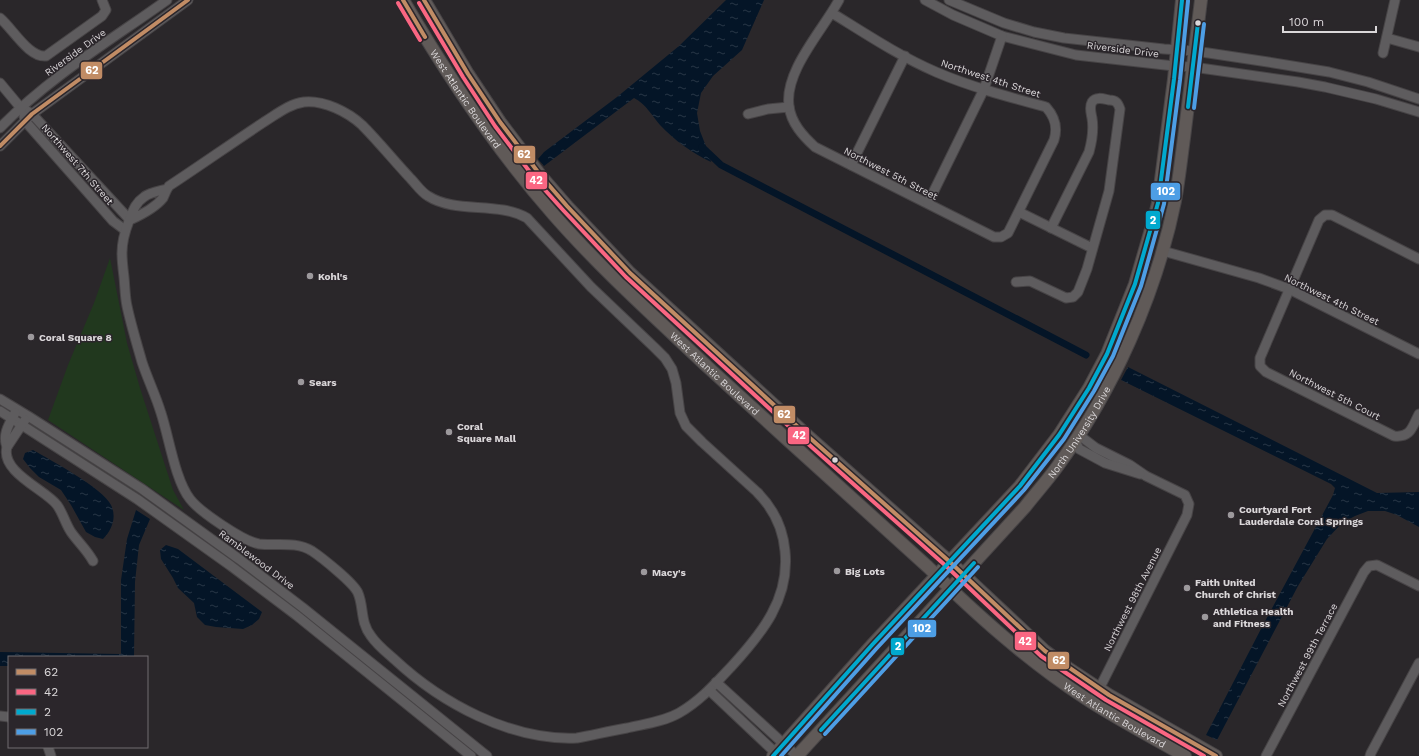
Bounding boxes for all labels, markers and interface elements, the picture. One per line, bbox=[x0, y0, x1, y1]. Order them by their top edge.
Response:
scale bar bbox=[1283, 8, 1376, 34]
text: 100 m bbox=[1289, 15, 1324, 29]
unlabelled marker bbox=[1193, 18, 1203, 28]
street label: Riverside Drive bbox=[43, 27, 108, 78]
street label: Riverside Drive bbox=[1086, 40, 1160, 59]
street label: West Atlantic Boulevard bbox=[428, 47, 503, 151]
street label: Northwest 4th Street bbox=[940, 57, 1043, 100]
line badge: 62 bbox=[80, 61, 103, 80]
text: 62 bbox=[85, 64, 99, 77]
street label: Northwest 7th Street bbox=[40, 122, 116, 208]
line badge: 62 bbox=[513, 145, 536, 164]
street label: Northwest 5th Street bbox=[842, 145, 940, 202]
text: 62 bbox=[517, 148, 531, 161]
line badge: 42 bbox=[525, 171, 548, 190]
text: 42 bbox=[529, 174, 543, 187]
line badge: 102 bbox=[1150, 182, 1181, 201]
text: 102 bbox=[1157, 185, 1176, 198]
line badge: 2 bbox=[1145, 210, 1161, 230]
text: 2 bbox=[1150, 214, 1157, 227]
marker: Kohl's bbox=[305, 271, 315, 281]
place label: Kohl's bbox=[318, 271, 348, 282]
street label: Northwest 4th Street bbox=[1283, 272, 1382, 328]
street label: West Atlantic Boulevard bbox=[668, 330, 761, 417]
marker: Coral Square 8 bbox=[26, 332, 36, 342]
place label: Coral Square 8 bbox=[39, 332, 112, 343]
street label: Northwest 5th Court bbox=[1287, 367, 1383, 423]
marker: Sears bbox=[296, 377, 306, 387]
place label: Sears bbox=[309, 377, 337, 388]
street label: North University Drive bbox=[1046, 384, 1113, 481]
line badge: 62 bbox=[773, 405, 796, 424]
text: 62 bbox=[777, 408, 791, 421]
place label: Coral Square Mall bbox=[457, 421, 517, 444]
line badge: 42 bbox=[787, 426, 810, 445]
marker: Coral Square Mall bbox=[444, 427, 454, 437]
text: 42 bbox=[792, 429, 806, 442]
unlabelled marker bbox=[830, 455, 840, 465]
place label: Courtyard Fort Lauderdale Coral Springs bbox=[1239, 504, 1364, 527]
marker: Courtyard Fort Lauderdale Coral Springs bbox=[1226, 510, 1236, 520]
street label: Ramblewood Drive bbox=[217, 527, 297, 591]
street label: Northwest 98th Avenue bbox=[1101, 545, 1164, 653]
marker: Big Lots bbox=[832, 566, 842, 576]
place label: Big Lots bbox=[845, 566, 885, 577]
marker: Macy's bbox=[639, 567, 649, 577]
place label: Macy's bbox=[652, 567, 686, 578]
place label: Faith United Church of Christ bbox=[1195, 577, 1277, 600]
marker: Faith United Church of Christ bbox=[1182, 583, 1192, 593]
street label: Northwest 99th Terrace bbox=[1275, 601, 1340, 709]
place label: Athletica Health and Fitness bbox=[1213, 606, 1293, 629]
marker: Athletica Health and Fitness bbox=[1200, 612, 1210, 622]
line badge: 102 bbox=[907, 619, 937, 638]
text: 102 bbox=[913, 622, 932, 635]
line badge: 42 bbox=[1014, 631, 1037, 651]
text: 42 bbox=[1018, 635, 1032, 648]
line badge: 2 bbox=[890, 637, 905, 656]
text: 2 bbox=[895, 640, 902, 653]
line badge: 62 bbox=[1047, 651, 1070, 670]
text: 62 bbox=[1052, 654, 1066, 667]
legend bbox=[8, 656, 148, 748]
text: 62 bbox=[44, 665, 58, 679]
street label: West Atlantic Boulevard bbox=[1061, 680, 1168, 750]
text: 42 bbox=[44, 685, 58, 699]
text: 2 bbox=[44, 705, 51, 719]
text: 102 bbox=[44, 725, 63, 739]

